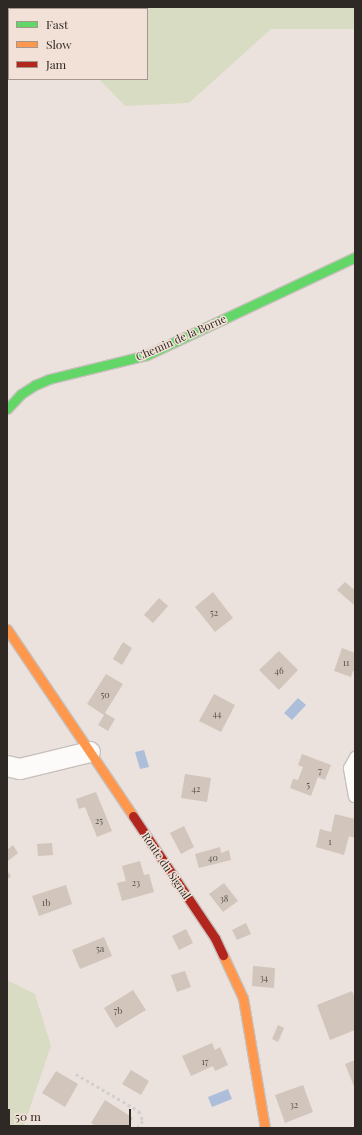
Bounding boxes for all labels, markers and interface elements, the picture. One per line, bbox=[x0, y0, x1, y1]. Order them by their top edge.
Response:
legend bbox=[8, 8, 148, 80]
text: Fast bbox=[46, 16, 68, 32]
text: Slow bbox=[46, 36, 72, 52]
text: Jam bbox=[46, 56, 66, 72]
street label: Chemin de la Borne bbox=[134, 312, 228, 364]
house number: 52 bbox=[210, 607, 218, 617]
house number: 11 bbox=[343, 657, 349, 667]
house number: 46 bbox=[274, 665, 284, 675]
house number: 50 bbox=[100, 689, 110, 699]
house number: 44 bbox=[213, 708, 221, 718]
house number: 7 bbox=[318, 765, 322, 775]
house number: 5 bbox=[306, 779, 310, 789]
house number: 42 bbox=[192, 783, 200, 793]
house number: 25 bbox=[95, 815, 103, 825]
street label: Route du Signal bbox=[139, 830, 193, 902]
house number: 1 bbox=[328, 836, 332, 846]
house number: 40 bbox=[208, 852, 218, 862]
house number: 23 bbox=[132, 877, 140, 887]
house number: 38 bbox=[220, 893, 228, 903]
house number: 1b bbox=[42, 897, 50, 907]
house number: 5a bbox=[96, 943, 104, 953]
house number: 34 bbox=[260, 972, 268, 982]
house number: 7b bbox=[114, 1005, 122, 1015]
house number: 17 bbox=[202, 1056, 208, 1066]
house number: 32 bbox=[290, 1099, 298, 1109]
scale bar bbox=[10, 1101, 133, 1127]
text: 50 m bbox=[15, 1108, 41, 1124]

